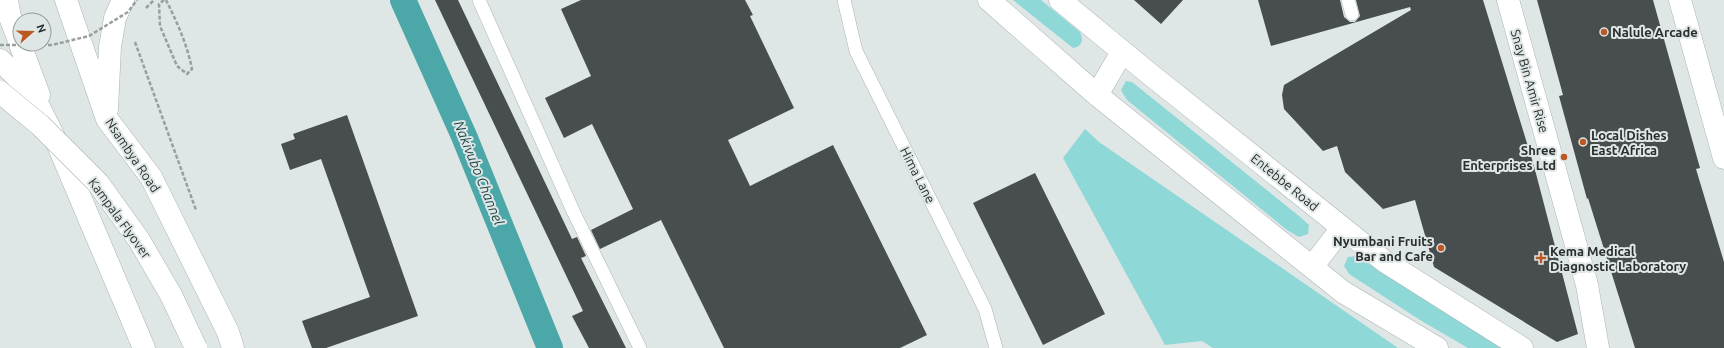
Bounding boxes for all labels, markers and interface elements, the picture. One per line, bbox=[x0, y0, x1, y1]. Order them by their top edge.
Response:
north arrow bbox=[12, 12, 52, 52]
text: N bbox=[34, 23, 48, 34]
place label: Nalule Arcade bbox=[1612, 25, 1698, 39]
marker: Nalule Arcade bbox=[1599, 27, 1609, 37]
street label: Snay Bin Amir Rise bbox=[1509, 28, 1551, 134]
street label: Nsambya Road bbox=[103, 115, 163, 195]
water label: Nakivubo Channel bbox=[451, 118, 507, 228]
place label: Local Dishes East Africa bbox=[1591, 128, 1667, 157]
marker: Local Dishes East Africa bbox=[1578, 137, 1588, 147]
place label: Shree Enterprises Ltd bbox=[1463, 143, 1556, 172]
street label: Hima Lane bbox=[898, 145, 938, 205]
street label: Entebbe Road bbox=[1249, 151, 1321, 213]
marker: Shree Enterprises Ltd bbox=[1559, 152, 1569, 162]
street label: Kampala Flyover bbox=[86, 175, 154, 261]
place label: Nyumbani Fruits Bar and Cafe bbox=[1333, 234, 1433, 263]
marker: Nyumbani Fruits Bar and Cafe bbox=[1436, 243, 1446, 253]
place label: Kema Medical Diagnostic Laboratory bbox=[1550, 244, 1686, 273]
marker: Kema Medical Diagnostic Laboratory bbox=[1535, 252, 1547, 264]

